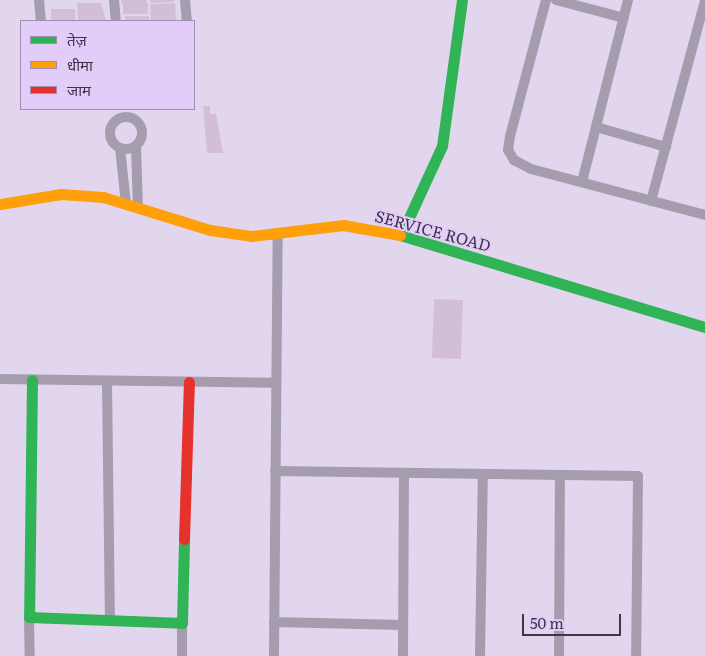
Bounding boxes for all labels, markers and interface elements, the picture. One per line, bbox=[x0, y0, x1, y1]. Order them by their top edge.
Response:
legend bbox=[20, 20, 195, 110]
text: तेज़ bbox=[67, 28, 87, 51]
text: धीमा bbox=[67, 53, 93, 76]
text: जाम bbox=[67, 78, 91, 101]
street label: SERVICE ROAD bbox=[373, 205, 493, 255]
scale bar bbox=[525, 604, 624, 636]
text: 50 m bbox=[530, 611, 564, 634]

